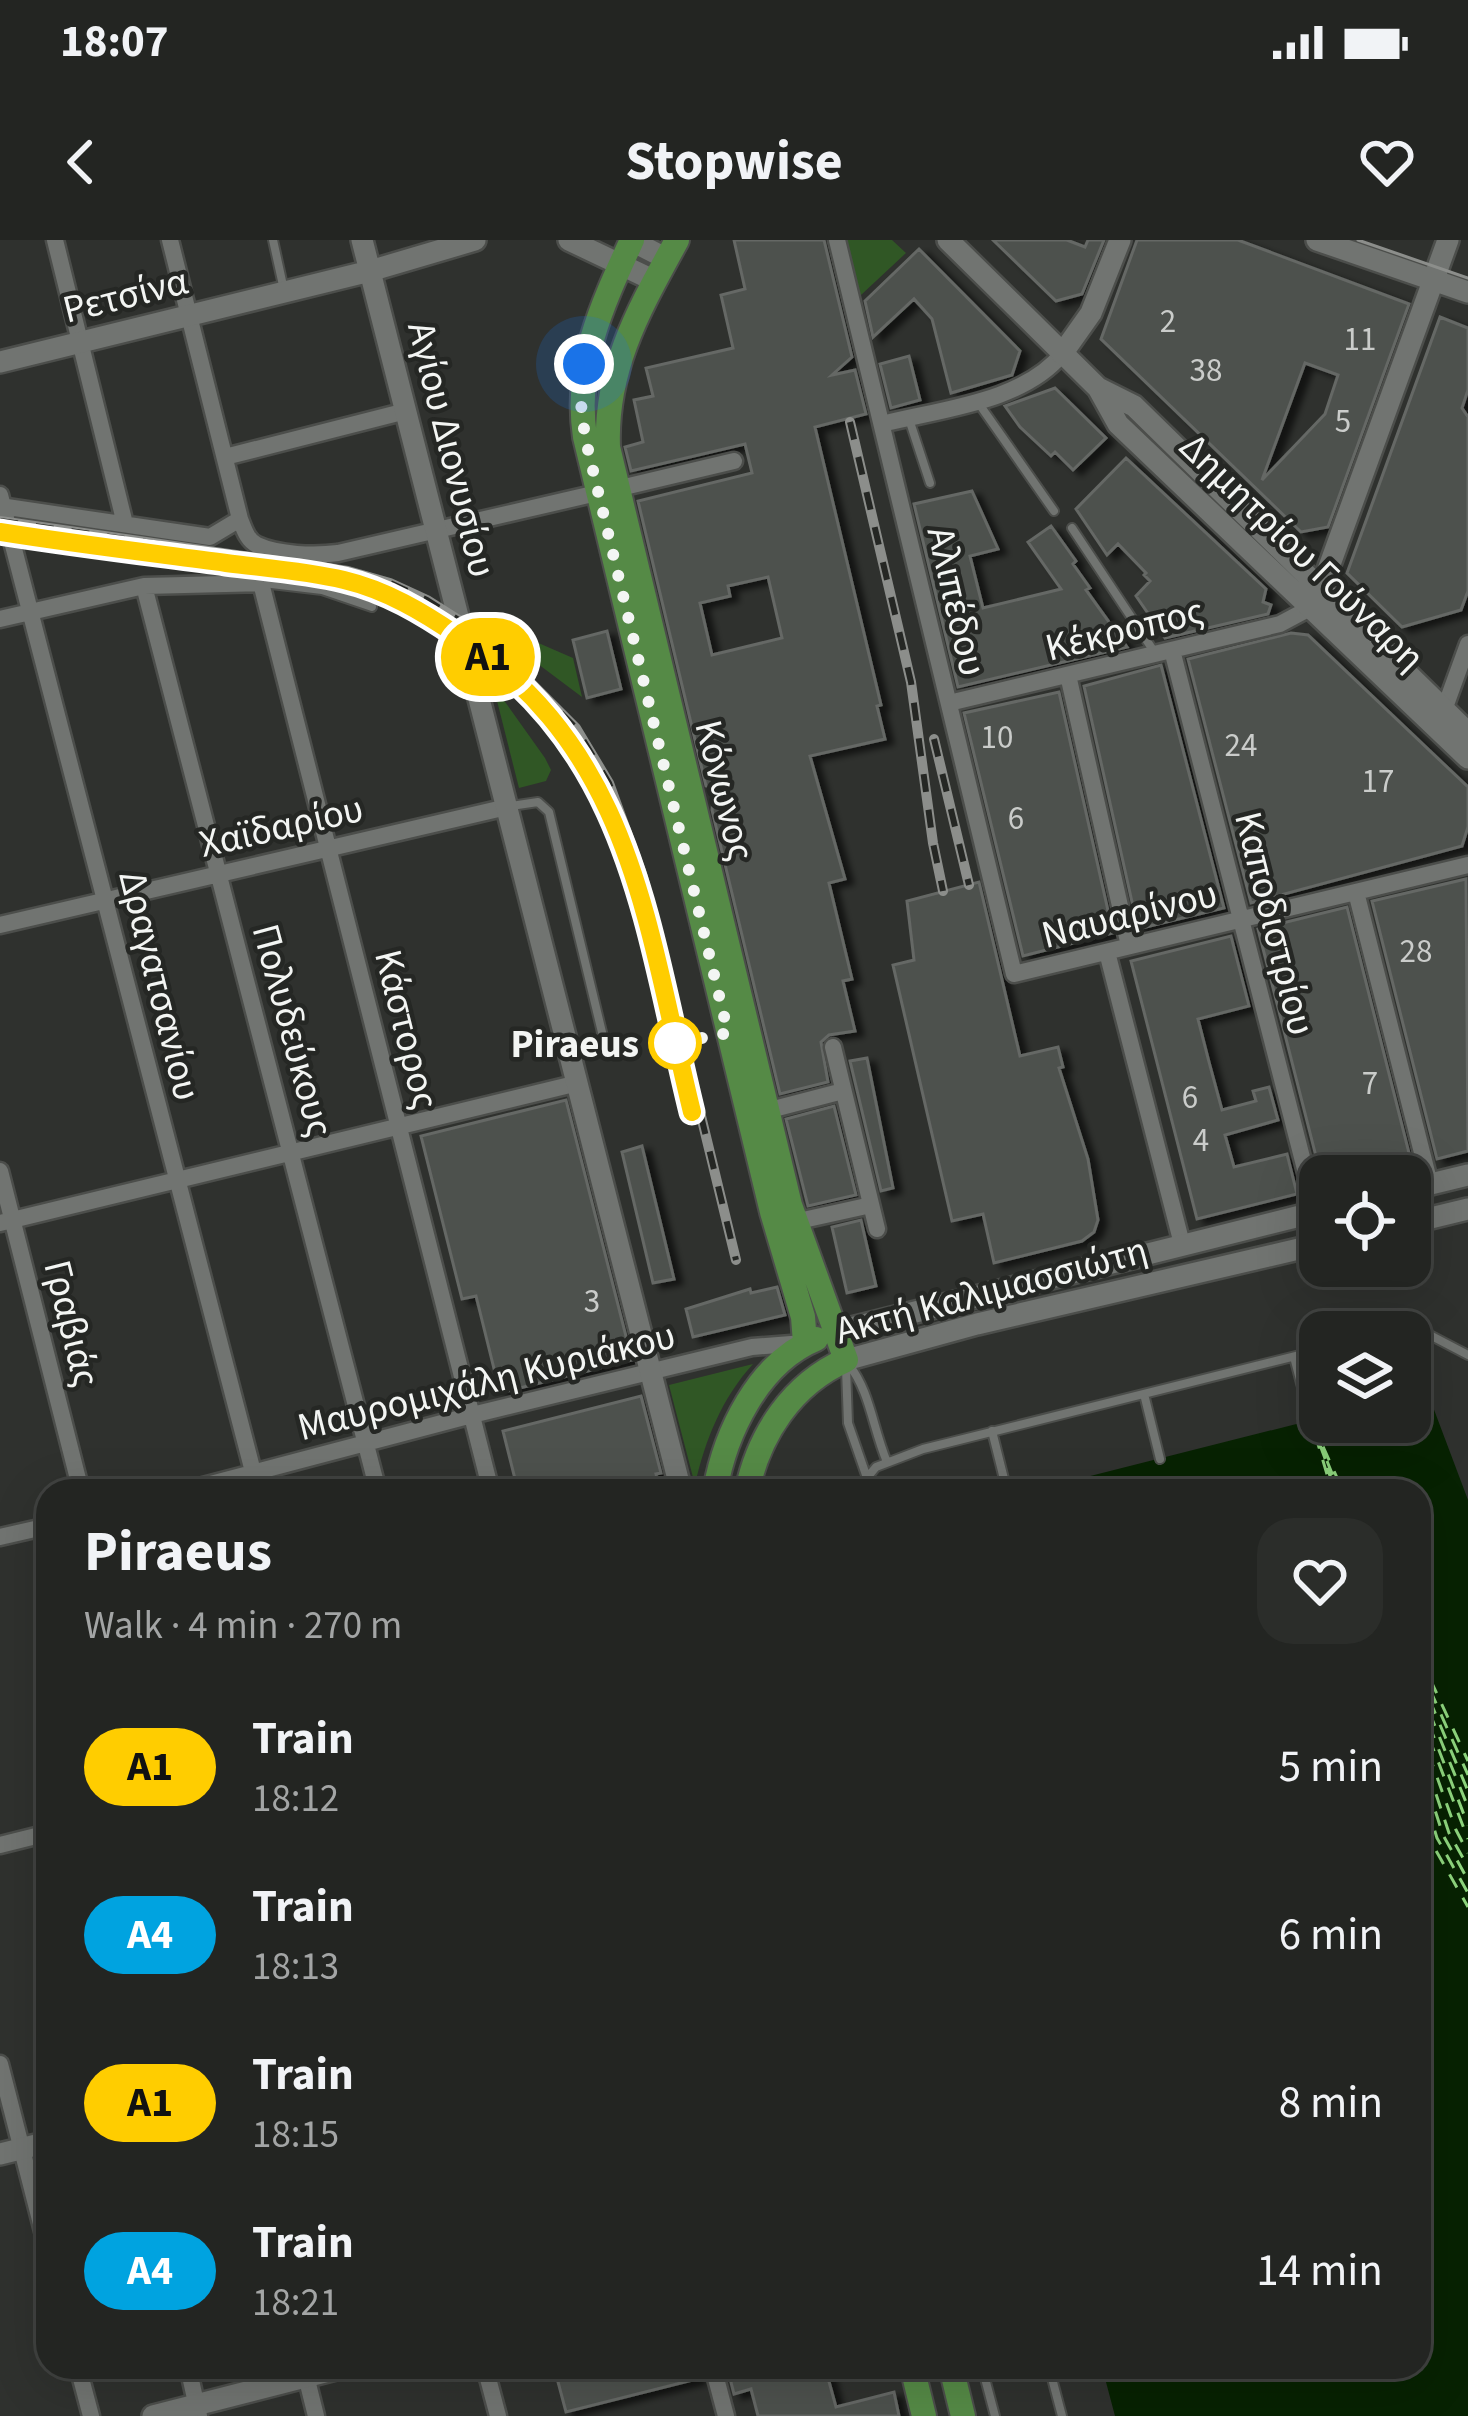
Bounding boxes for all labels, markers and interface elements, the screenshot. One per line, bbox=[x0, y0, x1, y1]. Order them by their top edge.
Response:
text: 18:07 bbox=[60, 10, 169, 74]
text: Stopwise bbox=[625, 124, 843, 201]
icon: back bbox=[48, 129, 114, 195]
icon: heart bbox=[1354, 129, 1420, 195]
street label: Ρετσίνα bbox=[57, 253, 194, 338]
house number: 2 bbox=[1160, 298, 1176, 345]
street label: Αγίου Διονυσίου bbox=[392, 316, 510, 583]
house number: 11 bbox=[1344, 316, 1376, 363]
your location bbox=[554, 334, 614, 394]
house number: 38 bbox=[1190, 347, 1222, 394]
house number: 5 bbox=[1335, 398, 1351, 445]
street label: Δημητρίου Γούναρη bbox=[1166, 420, 1437, 685]
street label: Αλιπέδου bbox=[912, 521, 1000, 682]
street label: Κέκροπος bbox=[1039, 583, 1209, 677]
line badge: A1 bbox=[434, 618, 542, 696]
text: A1 bbox=[465, 627, 511, 687]
street label: Κόνωνος bbox=[680, 714, 769, 867]
house number: 10 bbox=[981, 714, 1013, 761]
house number: 24 bbox=[1225, 722, 1257, 769]
house number: 17 bbox=[1362, 758, 1394, 805]
street label: Χαϊδαρίου bbox=[194, 781, 369, 873]
house number: 6 bbox=[1008, 795, 1024, 842]
street label: Καποδιστρίου bbox=[1219, 806, 1329, 1041]
street label: Δραγατσανίου bbox=[103, 865, 215, 1106]
street label: Ναυαρίνου bbox=[1036, 866, 1223, 964]
street label: Πολυδεύκους bbox=[237, 918, 347, 1143]
house number: 28 bbox=[1400, 928, 1432, 975]
street label: Κάστορος bbox=[359, 944, 453, 1115]
place label: Piraeus bbox=[510, 1017, 639, 1073]
marker: Piraeus bbox=[650, 1018, 700, 1068]
house number: 7 bbox=[1362, 1060, 1378, 1107]
house number: 6 bbox=[1182, 1074, 1198, 1121]
house number: 4 bbox=[1193, 1117, 1209, 1164]
map controls bbox=[1299, 1155, 1431, 1443]
button: locate bbox=[1299, 1155, 1431, 1287]
street label: Ακτή Καλιμασσιώτη bbox=[829, 1222, 1154, 1360]
street label: Γραβιάς bbox=[28, 1254, 114, 1393]
house number: 3 bbox=[584, 1278, 600, 1325]
street label: Μαυρομιχάλη Κυριάκου bbox=[292, 1308, 681, 1456]
button: layers bbox=[1299, 1311, 1431, 1443]
text: Piraeus bbox=[84, 1512, 272, 1593]
button: heart bbox=[1257, 1518, 1383, 1644]
text: Walk · 4 min · 270 m bbox=[84, 1598, 402, 1654]
text: Train bbox=[252, 1707, 354, 1771]
text: 5 min bbox=[1279, 1735, 1383, 1799]
text: A1 bbox=[127, 1737, 173, 1797]
text: 18:12 bbox=[252, 1771, 339, 1827]
text: Train bbox=[252, 1875, 354, 1939]
text: 6 min bbox=[1279, 1903, 1383, 1967]
text: A4 bbox=[127, 1905, 173, 1965]
text: 18:13 bbox=[252, 1939, 339, 1995]
text: Train bbox=[252, 2043, 354, 2107]
text: 8 min bbox=[1279, 2071, 1383, 2135]
text: A1 bbox=[127, 2073, 173, 2133]
text: 18:15 bbox=[252, 2107, 339, 2163]
text: Train bbox=[252, 2211, 354, 2275]
text: 14 min bbox=[1256, 2239, 1383, 2303]
text: A4 bbox=[127, 2241, 173, 2301]
text: 18:21 bbox=[252, 2275, 339, 2331]

